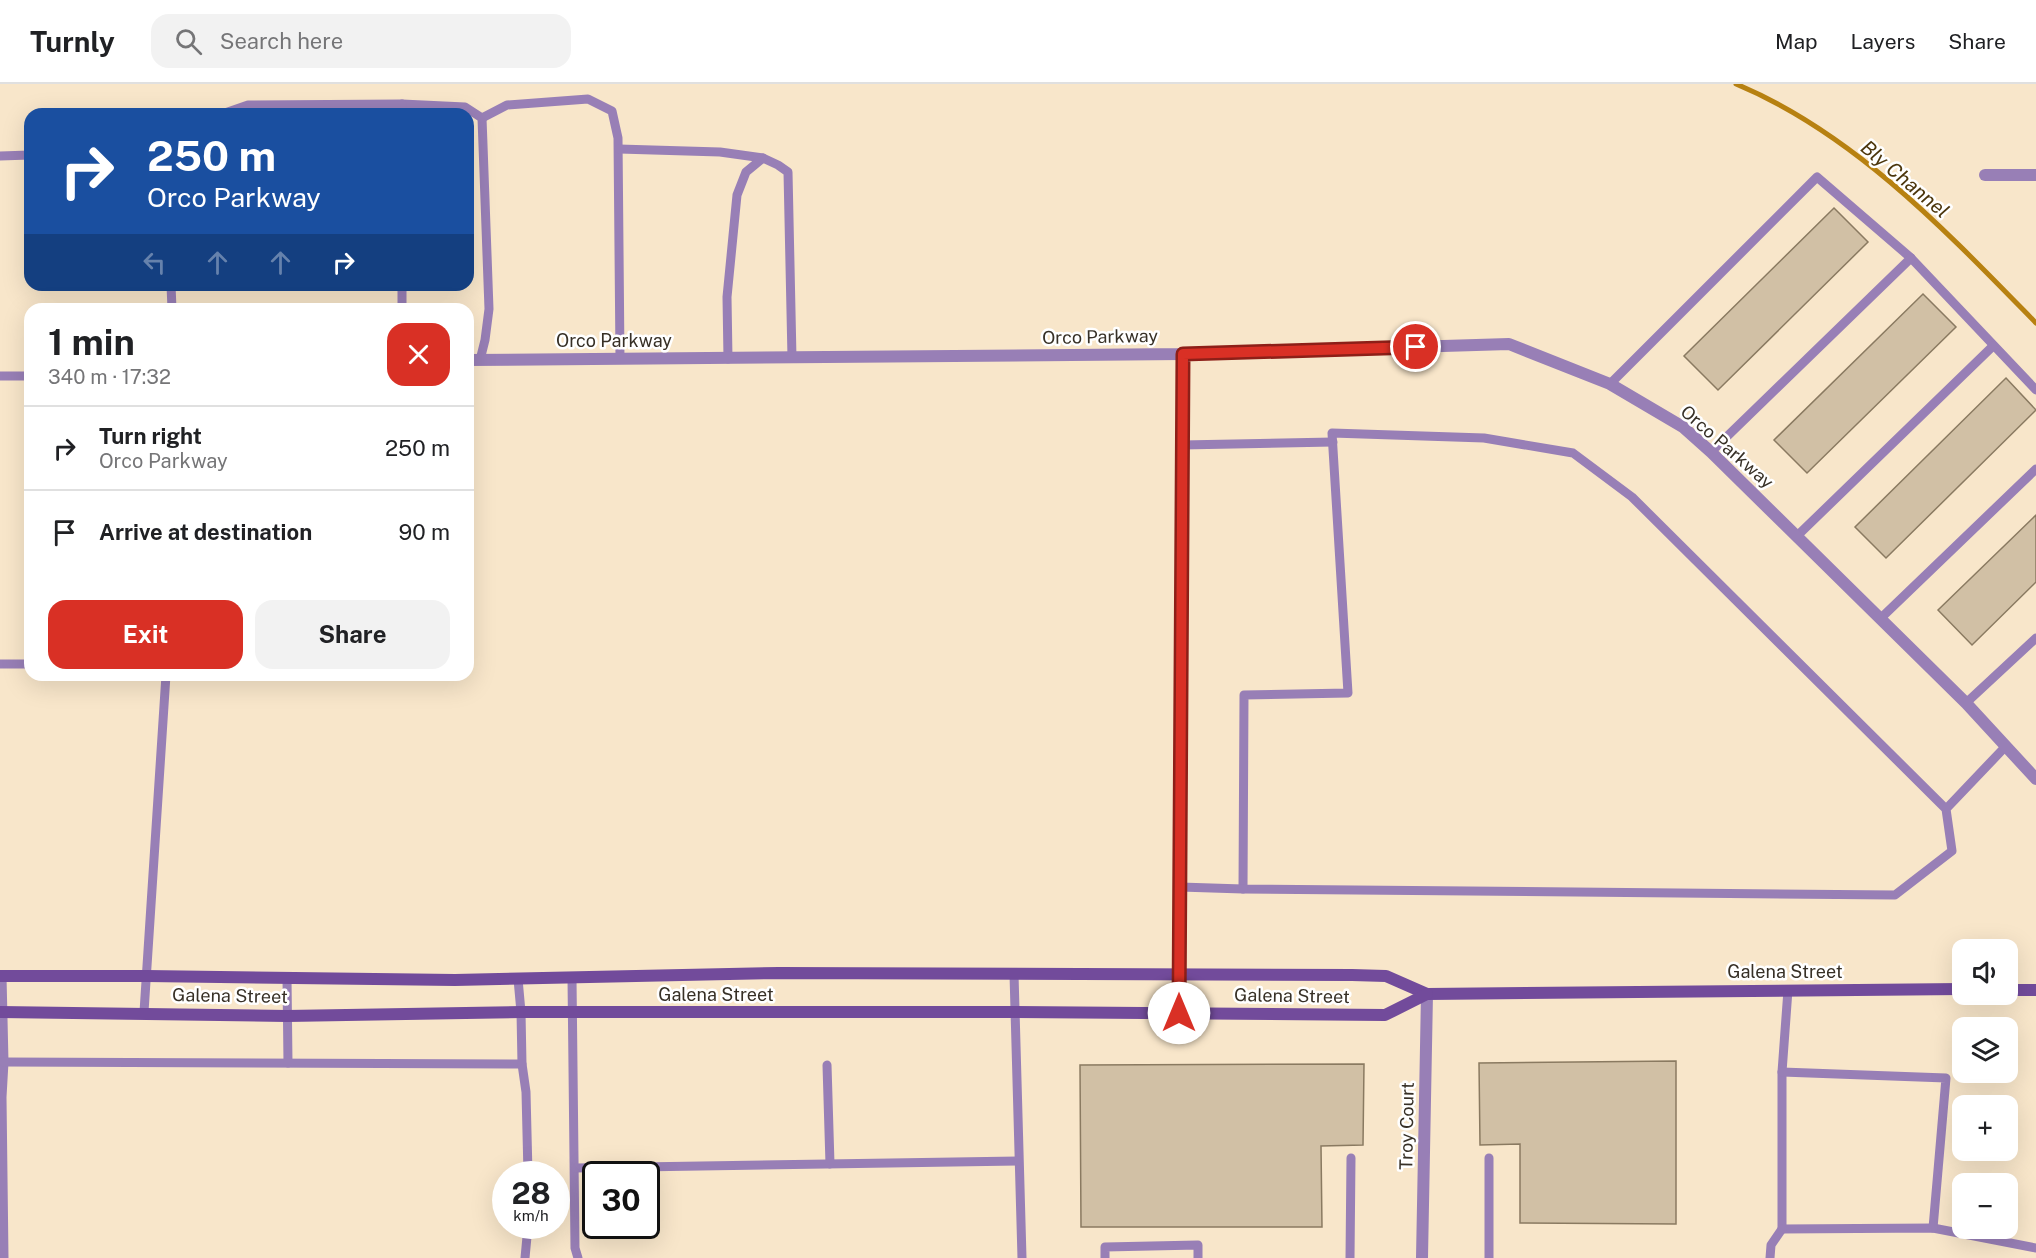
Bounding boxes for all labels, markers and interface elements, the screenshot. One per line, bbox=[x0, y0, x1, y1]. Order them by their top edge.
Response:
search box bbox=[151, 14, 571, 68]
text: Turnly bbox=[30, 25, 115, 58]
icon: search bbox=[172, 25, 205, 58]
text: Search here bbox=[220, 28, 343, 54]
text: Map bbox=[1775, 29, 1818, 54]
text: Layers bbox=[1851, 29, 1915, 54]
text: Share bbox=[1948, 29, 2006, 54]
text: 250 m bbox=[147, 131, 276, 180]
icon: right bbox=[48, 132, 126, 210]
water label: Bly Channel bbox=[1856, 135, 1954, 223]
text: Orco Parkway bbox=[147, 181, 321, 213]
icon: left bbox=[138, 246, 171, 279]
icon: ahead bbox=[201, 246, 234, 279]
icon: ahead bbox=[264, 246, 297, 279]
icon: right bbox=[327, 246, 360, 279]
text: 1 min bbox=[48, 321, 135, 363]
pin bbox=[1390, 321, 1441, 372]
button: close bbox=[387, 323, 450, 386]
street label: Orco Parkway bbox=[1042, 325, 1158, 348]
street label: Orco Parkway bbox=[556, 330, 672, 351]
icon: arrive bbox=[1399, 330, 1432, 363]
text: 340 m · 17:32 bbox=[48, 365, 171, 389]
street label: Orco Parkway bbox=[1677, 401, 1778, 493]
text: Turn right bbox=[99, 423, 202, 449]
icon: right bbox=[48, 432, 81, 465]
text: 250 m bbox=[385, 435, 450, 461]
text: Orco Parkway bbox=[99, 449, 228, 473]
icon: arrive bbox=[48, 516, 81, 549]
text: Arrive at destination bbox=[99, 519, 312, 545]
text: 90 m bbox=[399, 519, 450, 545]
button: Exit bbox=[48, 600, 243, 669]
button: Share bbox=[255, 600, 450, 669]
map controls bbox=[1952, 939, 2018, 1239]
button: sound bbox=[1952, 939, 2018, 1005]
street label: Galena Street bbox=[1727, 961, 1843, 982]
position arrow bbox=[1147, 981, 1211, 1045]
street label: Galena Street bbox=[172, 984, 288, 1007]
street label: Galena Street bbox=[658, 984, 774, 1005]
street label: Galena Street bbox=[1234, 984, 1350, 1007]
button: layers bbox=[1952, 1017, 2018, 1083]
street label: Troy Court bbox=[1395, 1082, 1418, 1170]
button: + bbox=[1952, 1095, 2018, 1161]
speed limit sign: 30 bbox=[582, 1161, 660, 1239]
button: − bbox=[1952, 1173, 2018, 1239]
text: 28 bbox=[511, 1175, 551, 1211]
text: km/h bbox=[513, 1207, 549, 1224]

